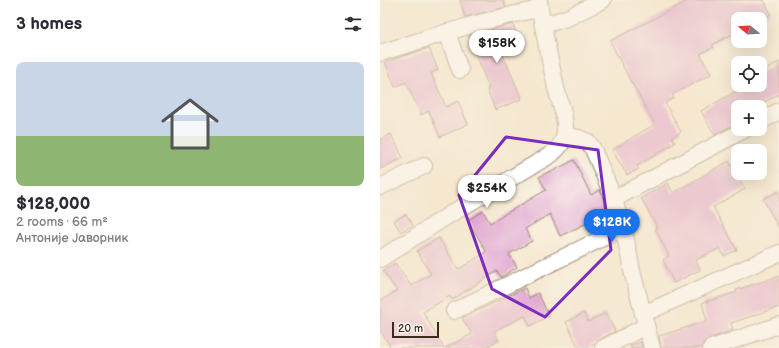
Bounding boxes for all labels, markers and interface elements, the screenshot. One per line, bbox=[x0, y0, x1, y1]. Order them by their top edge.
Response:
north arrow bbox=[731, 12, 767, 48]
map controls bbox=[731, 12, 767, 180]
icon: filters bbox=[342, 13, 364, 35]
text: 3 homes bbox=[16, 14, 82, 34]
pin: $158K bbox=[469, 30, 525, 64]
text: $158K bbox=[478, 35, 516, 51]
button: locate bbox=[731, 56, 767, 92]
icon: home bbox=[154, 88, 226, 160]
button: + bbox=[731, 100, 767, 136]
button: − bbox=[731, 144, 767, 180]
pin: $254K bbox=[459, 175, 515, 209]
text: $254K bbox=[467, 180, 507, 196]
text: $128,000 bbox=[16, 194, 90, 214]
pin: $128K bbox=[584, 209, 640, 243]
text: 2 rooms · 66 m² bbox=[16, 214, 108, 230]
text: $128K bbox=[593, 214, 631, 230]
text: Антоније Јаворник bbox=[16, 230, 128, 246]
scale bar bbox=[392, 320, 439, 339]
text: 20 m bbox=[398, 322, 423, 335]

